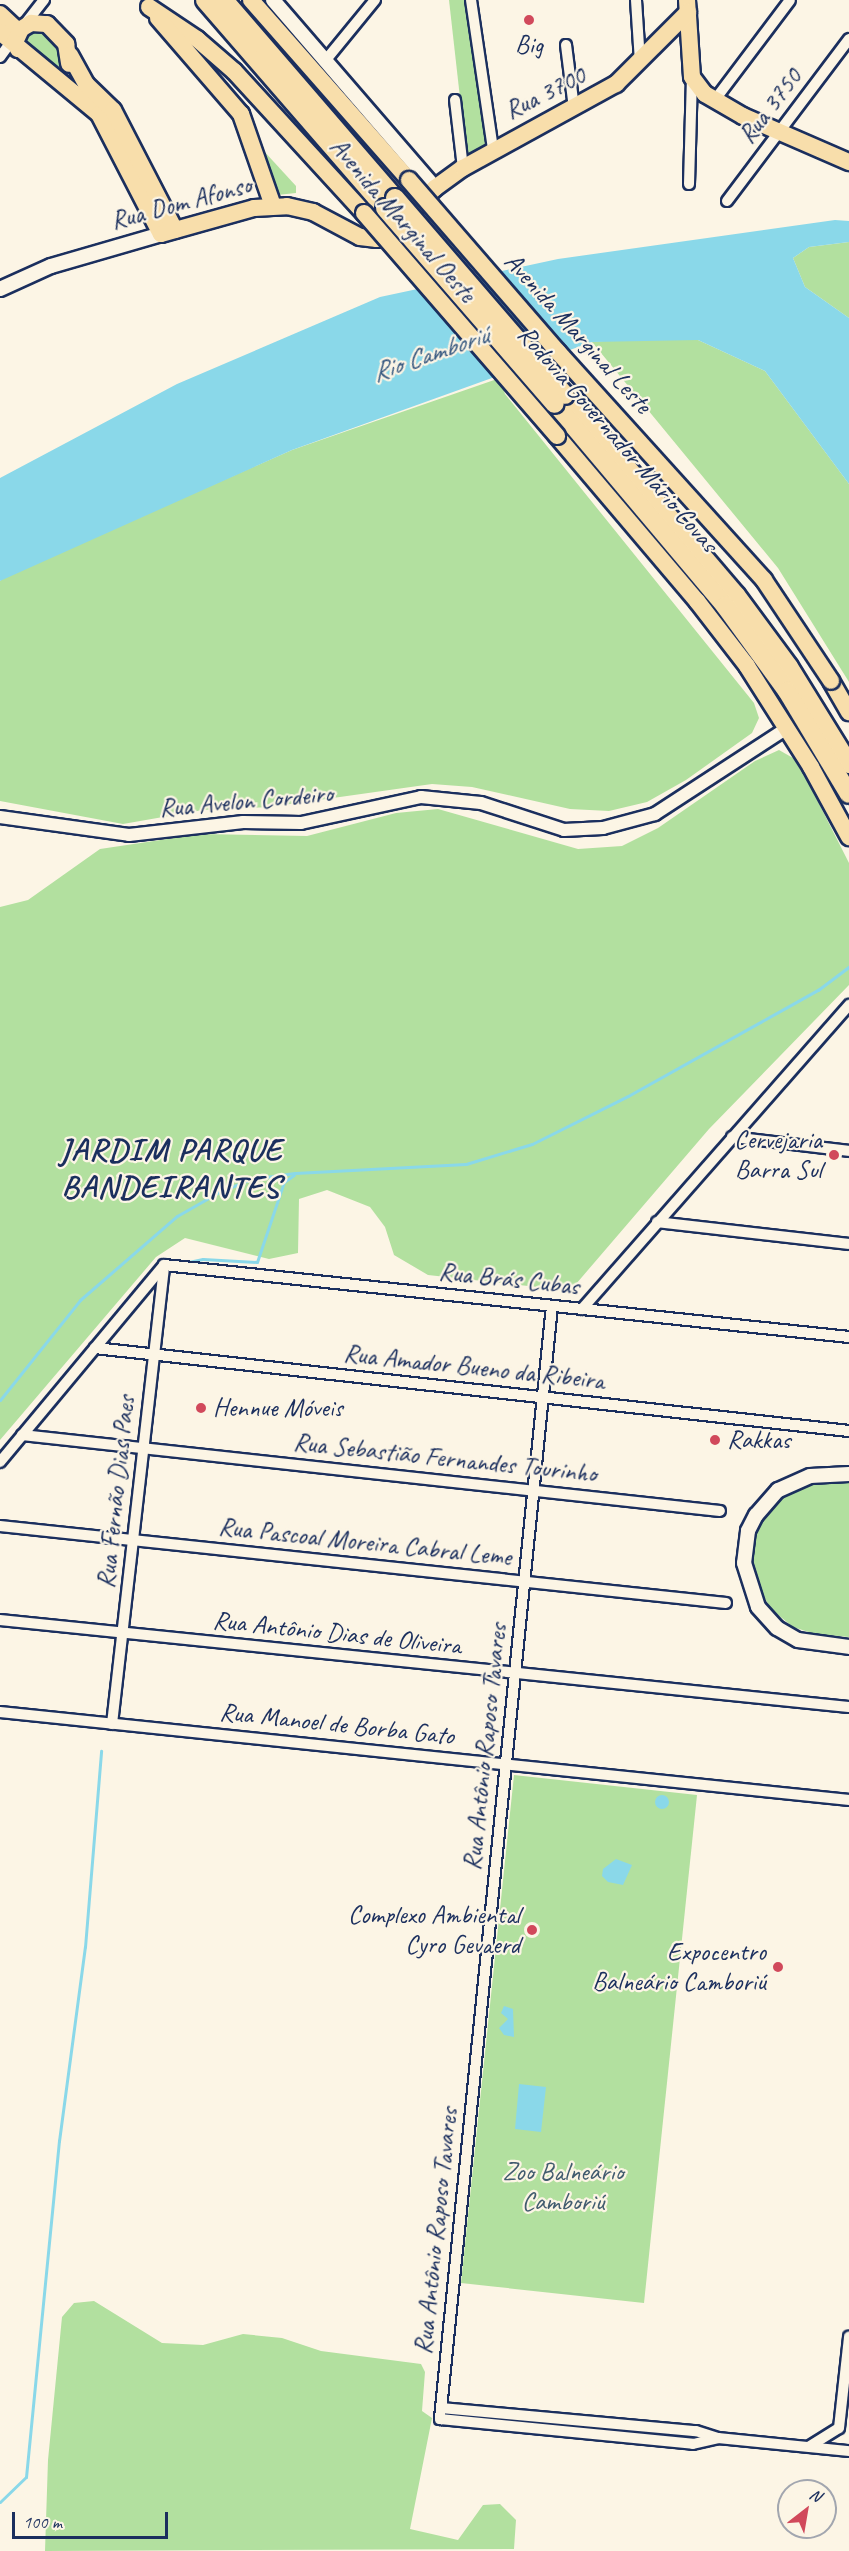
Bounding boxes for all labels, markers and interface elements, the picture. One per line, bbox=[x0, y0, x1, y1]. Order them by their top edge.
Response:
marker: Big bbox=[522, 13, 536, 27]
place label: Big bbox=[515, 29, 543, 61]
street label: Rua 3700 bbox=[499, 60, 591, 126]
street label: Rua 3750 bbox=[732, 62, 808, 150]
street label: Avenida Marginal Oeste bbox=[323, 131, 483, 309]
street label: Rua Dom Afonso bbox=[107, 169, 255, 237]
street label: Avenida Marginal Leste bbox=[498, 246, 658, 420]
water label: Rio Camboriú bbox=[367, 319, 493, 389]
street label: Rodovia Governador Mário Covas bbox=[512, 320, 724, 558]
street label: Rua Avelon Cordeiro bbox=[158, 778, 334, 824]
place label: Cervejaria Barra Sul bbox=[734, 1124, 822, 1186]
district label: JARDIM PARQUE BANDEIRANTES bbox=[61, 1132, 281, 1207]
marker: Cervejaria Barra Sul bbox=[827, 1148, 841, 1162]
street label: Rua Brás Cubas bbox=[437, 1256, 581, 1302]
street label: Rua Amador Bueno da Ribeira bbox=[341, 1338, 607, 1396]
place label: Hennue Móveis bbox=[213, 1392, 343, 1424]
street label: Rua Fernão Dias Paes bbox=[90, 1394, 142, 1590]
marker: Hennue Móveis bbox=[194, 1401, 208, 1415]
place label: Rakkas bbox=[727, 1424, 790, 1456]
street label: Rua Sebastião Fernandes Tourinho bbox=[293, 1427, 597, 1489]
marker: Rakkas bbox=[708, 1433, 722, 1447]
street label: Rua Pascoal Moreira Cabral Leme bbox=[216, 1511, 514, 1573]
street label: Rua Antônio Dias de Oliveira bbox=[211, 1604, 463, 1662]
street label: Rua Antônio Raposo Tavares bbox=[457, 1622, 513, 1872]
street label: Rua Manoel de Borba Gato bbox=[218, 1696, 456, 1752]
place label: Complexo Ambiental Cyro Gevaerd bbox=[349, 1899, 520, 1960]
marker: Complexo Ambiental Cyro Gevaerd bbox=[525, 1923, 539, 1937]
place label: Expocentro Balneário Camboriú bbox=[593, 1936, 766, 1997]
marker: Expocentro Balneário Camboriú bbox=[771, 1960, 785, 1974]
street label: Rua Antônio Raposo Tavares bbox=[408, 2106, 464, 2356]
park label: Zoo Balneário Camboriú bbox=[502, 2156, 624, 2218]
north arrow bbox=[777, 2479, 837, 2539]
text: N bbox=[806, 2484, 825, 2506]
scale bar bbox=[15, 2500, 171, 2538]
text: 100 m bbox=[23, 2511, 62, 2533]

